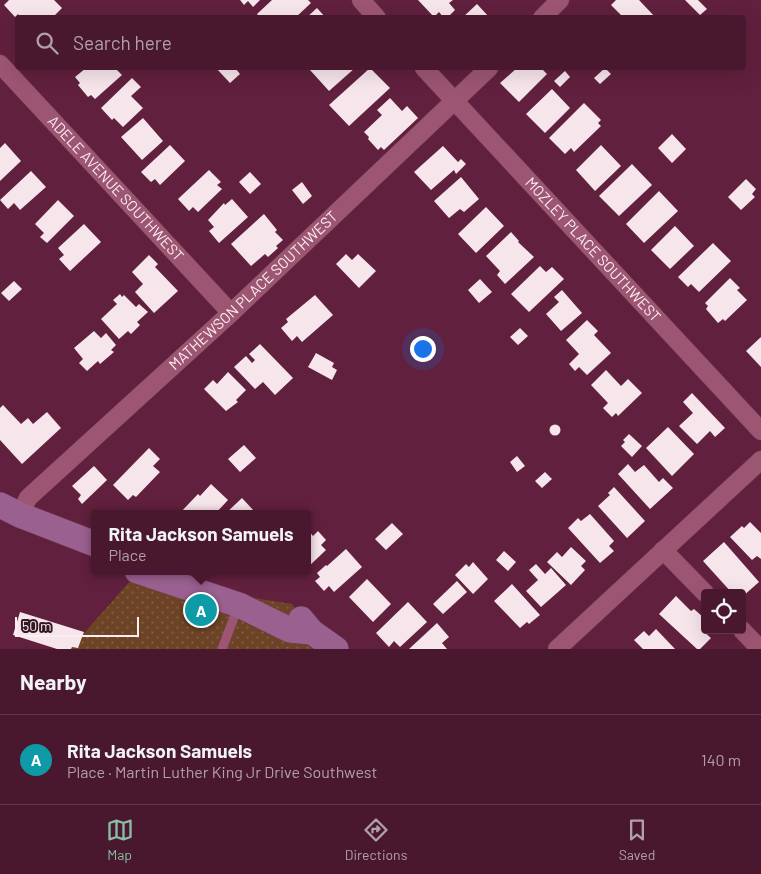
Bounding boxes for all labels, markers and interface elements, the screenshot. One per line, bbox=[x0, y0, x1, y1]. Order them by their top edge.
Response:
search box bbox=[15, 15, 746, 70]
icon: search bbox=[33, 29, 61, 57]
text: Search here bbox=[73, 31, 172, 54]
street label: ADELE AVENUE SOUTHWEST bbox=[45, 112, 188, 264]
street label: MOZLEY PLACE SOUTHWEST bbox=[522, 173, 665, 325]
street label: MATHEWSON PLACE SOUTHWEST bbox=[165, 207, 341, 373]
your location bbox=[410, 336, 436, 362]
popup bbox=[91, 510, 311, 575]
text: Rita Jackson Samuels bbox=[108, 522, 294, 545]
text: Place bbox=[108, 545, 147, 564]
map controls bbox=[701, 589, 746, 634]
button: locate bbox=[701, 589, 746, 634]
pin: A bbox=[185, 591, 217, 629]
scale bar bbox=[15, 614, 139, 637]
text: 50 m bbox=[22, 617, 51, 634]
text: Nearby bbox=[20, 669, 86, 694]
text: Rita Jackson Samuels bbox=[67, 739, 252, 762]
text: A bbox=[31, 750, 41, 769]
text: 140 m bbox=[701, 750, 741, 769]
text: Place · Martin Luther King Jr Drive Southwest bbox=[67, 762, 377, 781]
tab: Map bbox=[106, 816, 134, 863]
tab: Directions bbox=[345, 816, 407, 863]
tab: Saved bbox=[619, 816, 655, 863]

